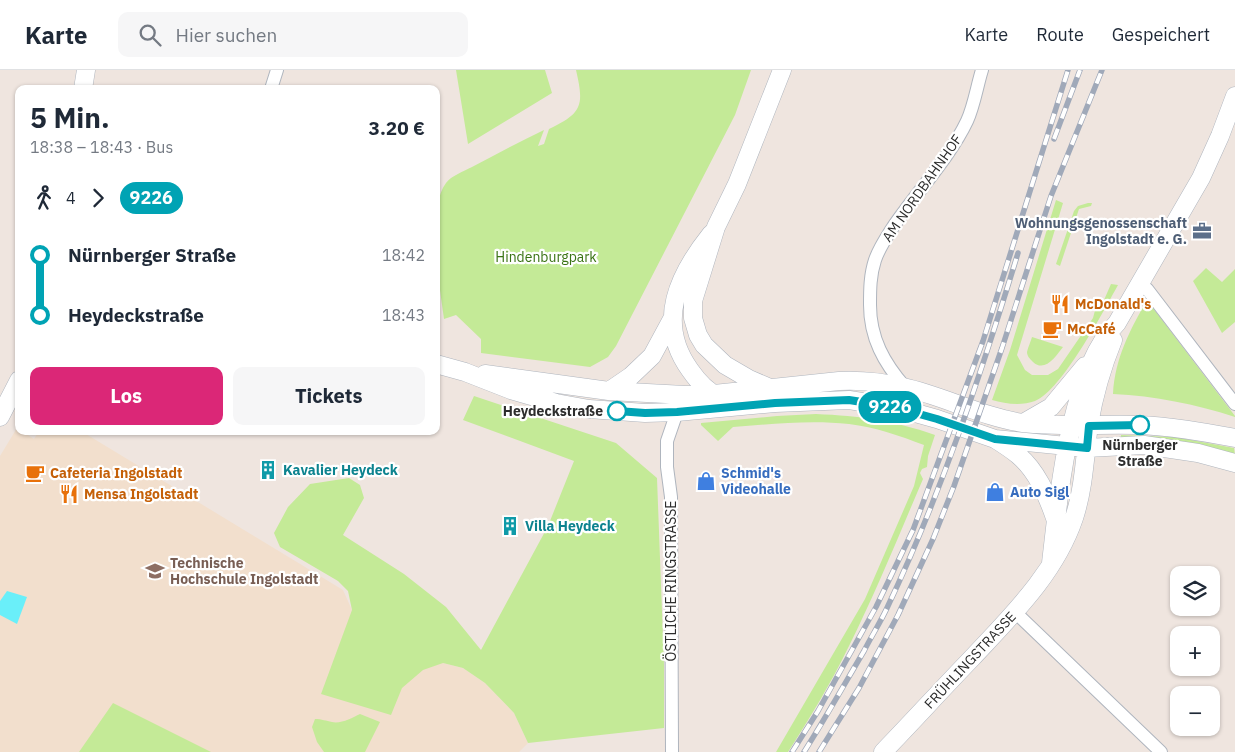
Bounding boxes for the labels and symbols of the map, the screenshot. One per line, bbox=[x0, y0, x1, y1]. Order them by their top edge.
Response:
street label: AM NORDBAHNHOF bbox=[878, 131, 966, 245]
place label: Wohnungsgenossenschaft Ingolstadt e. G. bbox=[1015, 214, 1187, 248]
office icon: Wohnungsgenossenschaft Ingolstadt e. G. bbox=[1191, 220, 1213, 242]
park label: Hindenburgpark bbox=[495, 248, 597, 266]
restaurant icon: McDonald's bbox=[1049, 293, 1071, 315]
place label: McDonald's bbox=[1075, 295, 1151, 313]
cafe icon: McCafé bbox=[1041, 318, 1063, 340]
place label: McCafé bbox=[1067, 320, 1116, 338]
line badge: 9226 bbox=[855, 391, 925, 423]
marker: Heydeckstraße bbox=[607, 401, 627, 421]
place label: Heydeckstraße bbox=[503, 402, 603, 420]
marker: Nürnberger Straße bbox=[1130, 415, 1150, 435]
place label: Nürnberger Straße bbox=[1102, 436, 1178, 470]
building icon: Kavalier Heydeck bbox=[257, 459, 279, 481]
place label: Kavalier Heydeck bbox=[283, 461, 399, 479]
cafe icon: Cafeteria Ingolstadt bbox=[24, 462, 46, 484]
place label: Cafeteria Ingolstadt bbox=[50, 464, 182, 482]
place label: Schmid's Videohalle bbox=[721, 464, 791, 498]
shop icon: Schmid's Videohalle bbox=[695, 470, 717, 492]
shop icon: Auto Sigl bbox=[984, 481, 1006, 503]
restaurant icon: Mensa Ingolstadt bbox=[58, 483, 80, 505]
place label: Auto Sigl bbox=[1010, 483, 1069, 501]
place label: Mensa Ingolstadt bbox=[84, 485, 198, 503]
street label: ÖSTLICHE RINGSTRASSE bbox=[662, 501, 680, 661]
building icon: Villa Heydeck bbox=[499, 515, 521, 537]
place label: Villa Heydeck bbox=[525, 517, 616, 535]
place label: Technische Hochschule Ingolstadt bbox=[170, 554, 318, 588]
school or university icon: Technische Hochschule Ingolstadt bbox=[144, 560, 166, 582]
street label: FRÜHLINGSTRASSE bbox=[920, 608, 1020, 712]

